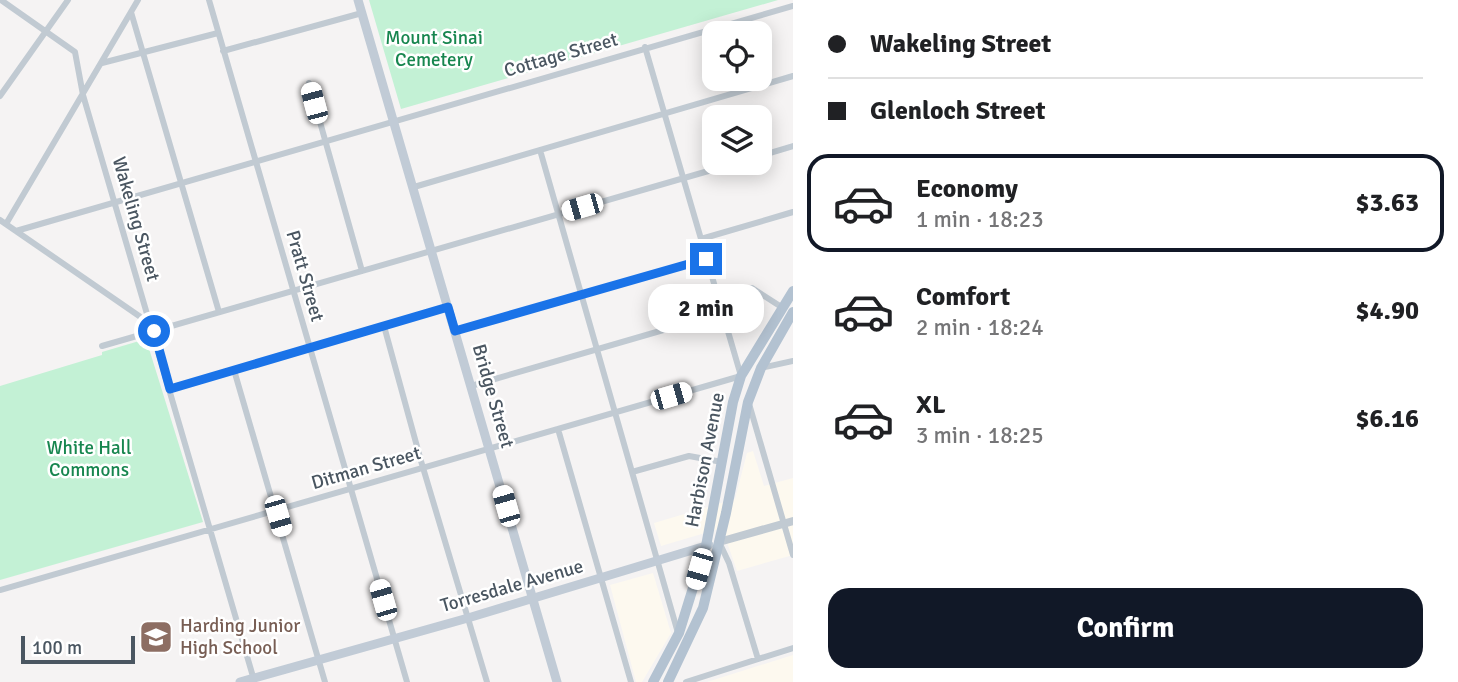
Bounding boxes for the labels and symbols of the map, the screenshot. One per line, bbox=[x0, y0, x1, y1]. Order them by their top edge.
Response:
park label: Mount Sinai Cemetery bbox=[385, 26, 483, 72]
street label: Cottage Street bbox=[501, 27, 621, 83]
car bbox=[299, 80, 330, 126]
street label: Wakeling Street bbox=[107, 154, 165, 284]
car bbox=[559, 191, 606, 223]
street label: Pratt Street bbox=[281, 228, 330, 325]
route end bbox=[690, 243, 722, 275]
callout: 2 min bbox=[648, 284, 764, 332]
route start bbox=[138, 315, 170, 347]
street label: Bridge Street bbox=[467, 341, 519, 451]
car bbox=[648, 380, 695, 412]
street label: Harbison Avenue bbox=[680, 391, 730, 529]
park label: White Hall Commons bbox=[46, 436, 132, 482]
street label: Ditman Street bbox=[308, 441, 424, 495]
car bbox=[491, 483, 522, 529]
car bbox=[263, 493, 294, 539]
car bbox=[684, 546, 715, 592]
street label: Torresdale Avenue bbox=[438, 554, 586, 618]
car bbox=[368, 577, 399, 623]
place label: Harding Junior High School bbox=[180, 614, 300, 660]
school or university icon: Harding Junior High School bbox=[137, 618, 175, 656]
scale bar bbox=[21, 633, 135, 665]

